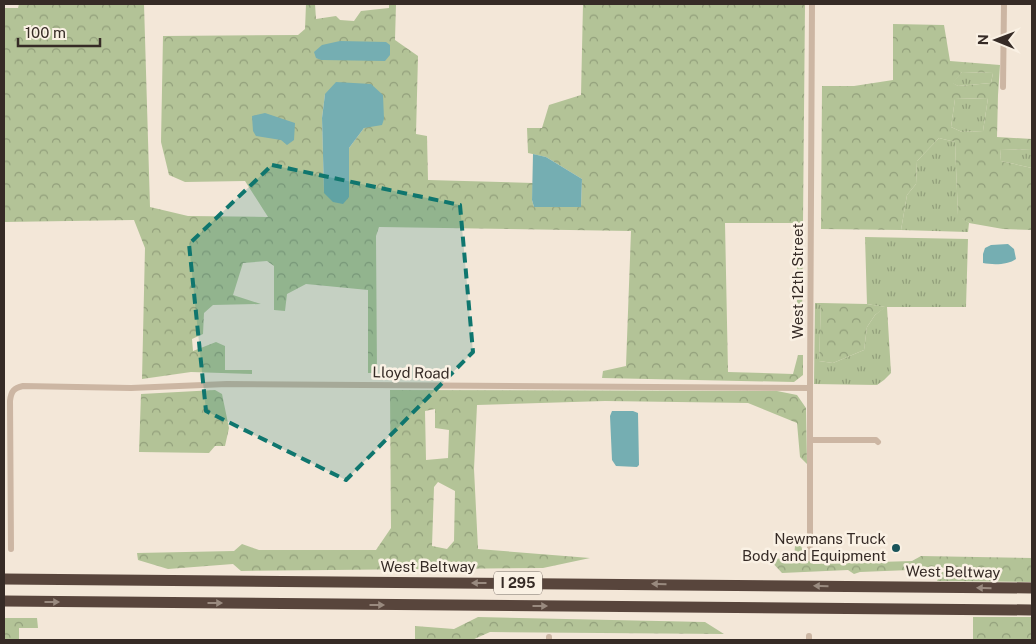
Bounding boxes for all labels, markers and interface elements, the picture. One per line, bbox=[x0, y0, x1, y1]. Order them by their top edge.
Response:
scale bar bbox=[18, 15, 100, 47]
north arrow bbox=[971, 15, 1021, 65]
text: 100 m bbox=[25, 24, 66, 41]
text: N bbox=[975, 34, 991, 45]
street label: West 12th Street bbox=[789, 223, 806, 339]
street label: Lloyd Road bbox=[372, 363, 450, 382]
place label: Newmans Truck Body and Equipment bbox=[742, 530, 886, 564]
marker: Newmans Truck Body and Equipment bbox=[890, 542, 902, 554]
street label: West Beltway bbox=[381, 558, 475, 575]
street label: West Beltway bbox=[905, 562, 1001, 581]
road number: I 295 bbox=[494, 572, 542, 594]
one-way arrow bbox=[470, 579, 486, 587]
one-way arrow bbox=[650, 580, 666, 588]
one-way arrow bbox=[813, 582, 829, 590]
one-way arrow bbox=[975, 584, 991, 592]
one-way arrow bbox=[45, 598, 61, 606]
one-way arrow bbox=[207, 599, 223, 607]
one-way arrow bbox=[370, 601, 386, 609]
one-way arrow bbox=[532, 602, 548, 610]

